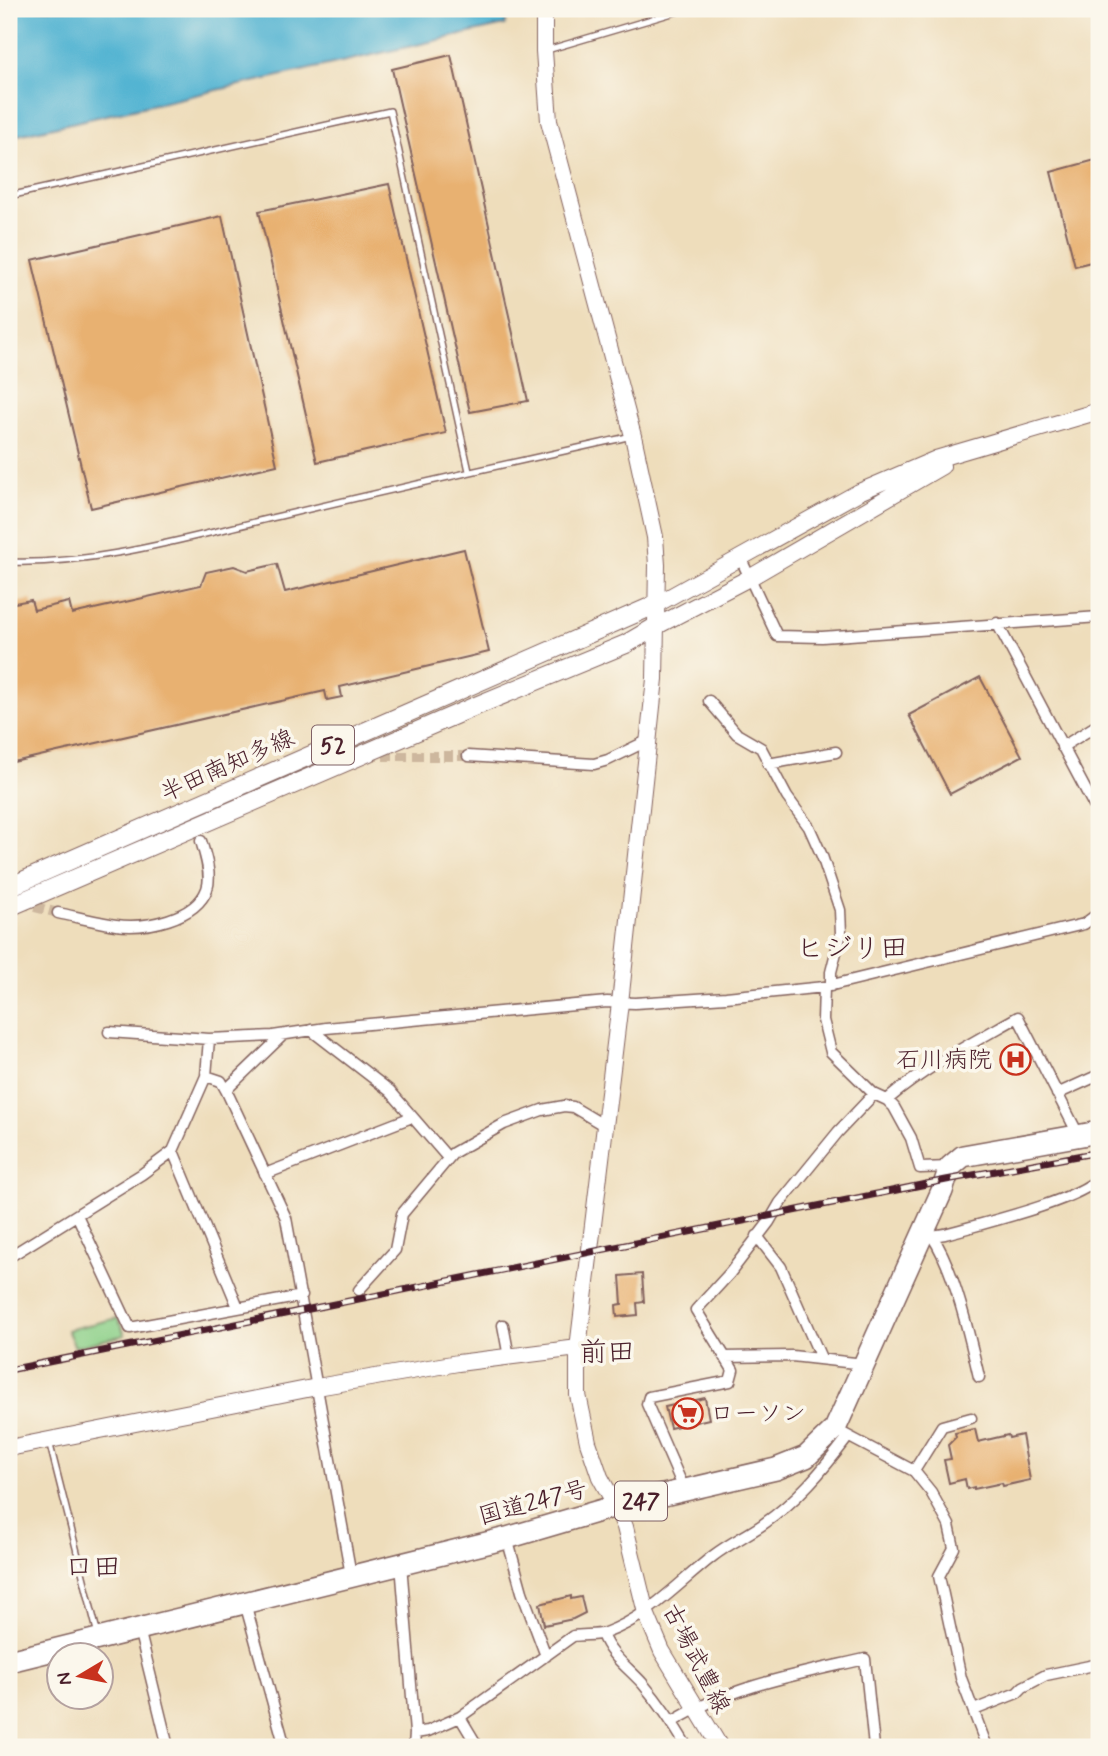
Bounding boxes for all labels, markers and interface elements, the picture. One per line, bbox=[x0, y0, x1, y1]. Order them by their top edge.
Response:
street label: 半田南知多線 bbox=[156, 723, 300, 810]
road number: 52 bbox=[312, 726, 354, 764]
district label: ヒジリ田 bbox=[796, 931, 908, 968]
hospital icon: 石川病院 bbox=[998, 1042, 1032, 1076]
place label: 石川病院 bbox=[896, 1045, 992, 1076]
district label: 前田 bbox=[579, 1335, 635, 1372]
supermarket icon: ローソン bbox=[670, 1396, 704, 1430]
place label: ローソン bbox=[710, 1399, 806, 1430]
street label: 国道247号 bbox=[475, 1474, 591, 1533]
road number: 247 bbox=[615, 1482, 667, 1520]
district label: 口田 bbox=[65, 1550, 121, 1587]
street label: 古場武豊線 bbox=[655, 1598, 737, 1719]
north arrow bbox=[46, 1640, 116, 1710]
text: N bbox=[51, 1670, 78, 1687]

